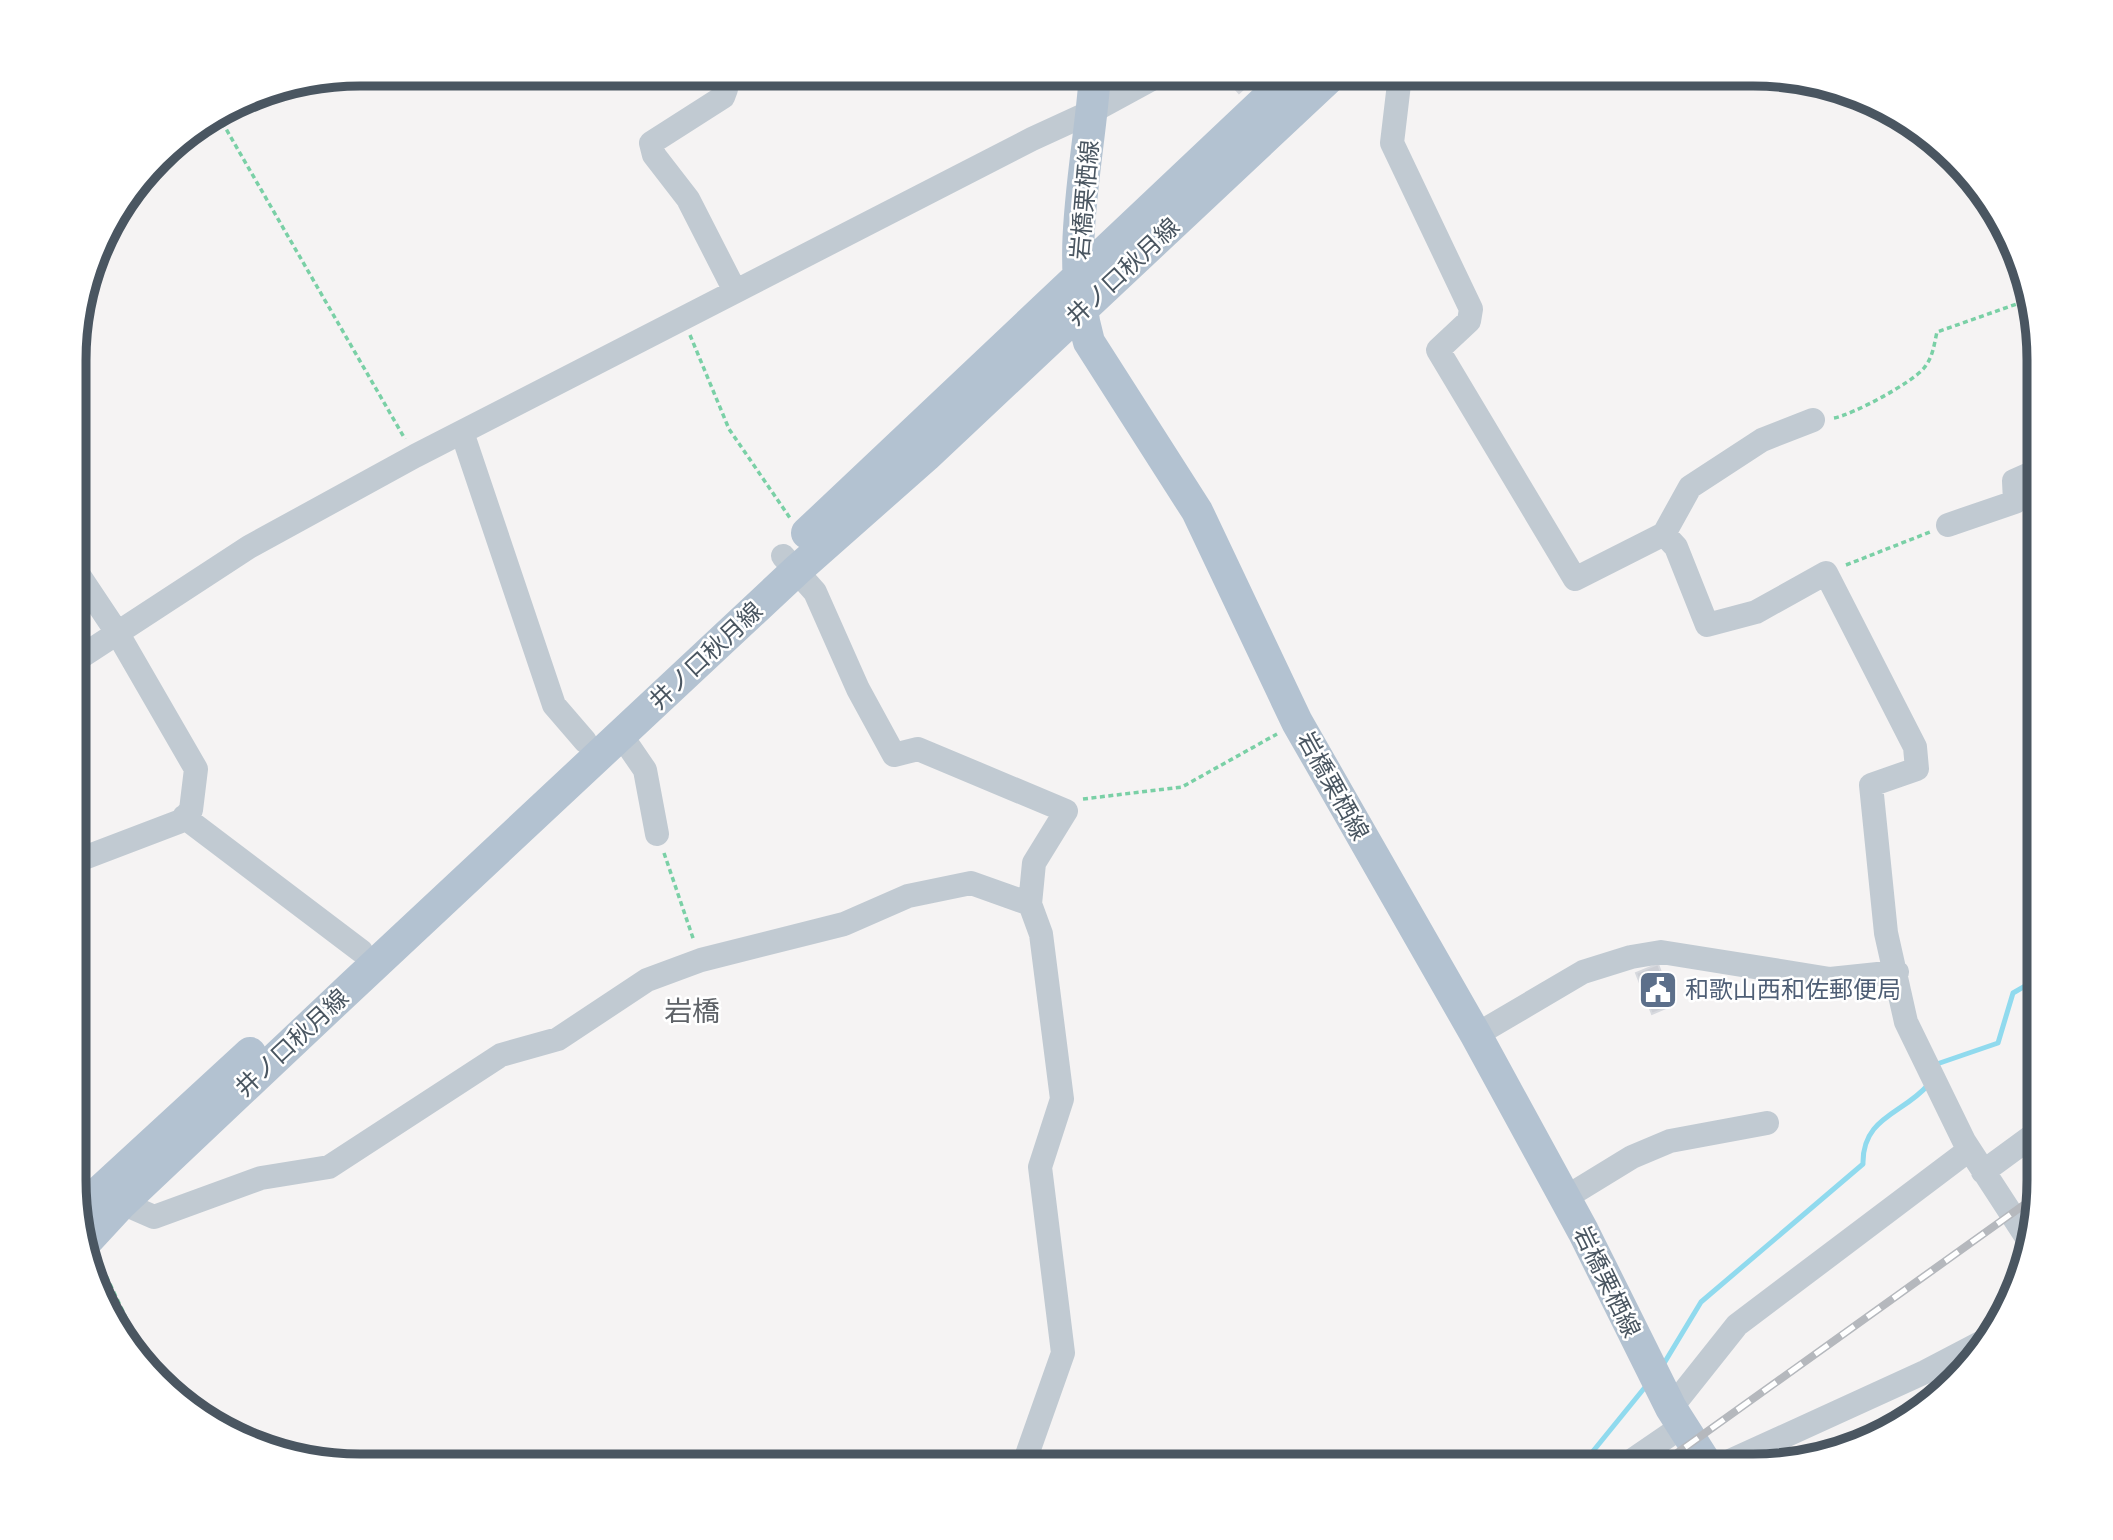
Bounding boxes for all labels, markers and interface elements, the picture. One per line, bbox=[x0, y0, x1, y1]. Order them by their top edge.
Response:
street label: 岩橋栗栖線 bbox=[1064, 139, 1105, 261]
street label: 井ノ口秋月線 bbox=[1059, 211, 1186, 332]
street label: 井ノ口秋月線 bbox=[642, 595, 769, 716]
street label: 岩橋栗栖線 bbox=[1291, 726, 1376, 846]
public building icon: 和歌山西和佐郵便局 bbox=[1637, 969, 1679, 1011]
place label: 和歌山西和佐郵便局 bbox=[1685, 974, 1901, 1005]
street label: 井ノ口秋月線 bbox=[228, 982, 355, 1103]
district label: 岩橋 bbox=[664, 993, 720, 1029]
street label: 岩橋栗栖線 bbox=[1567, 1221, 1648, 1343]

